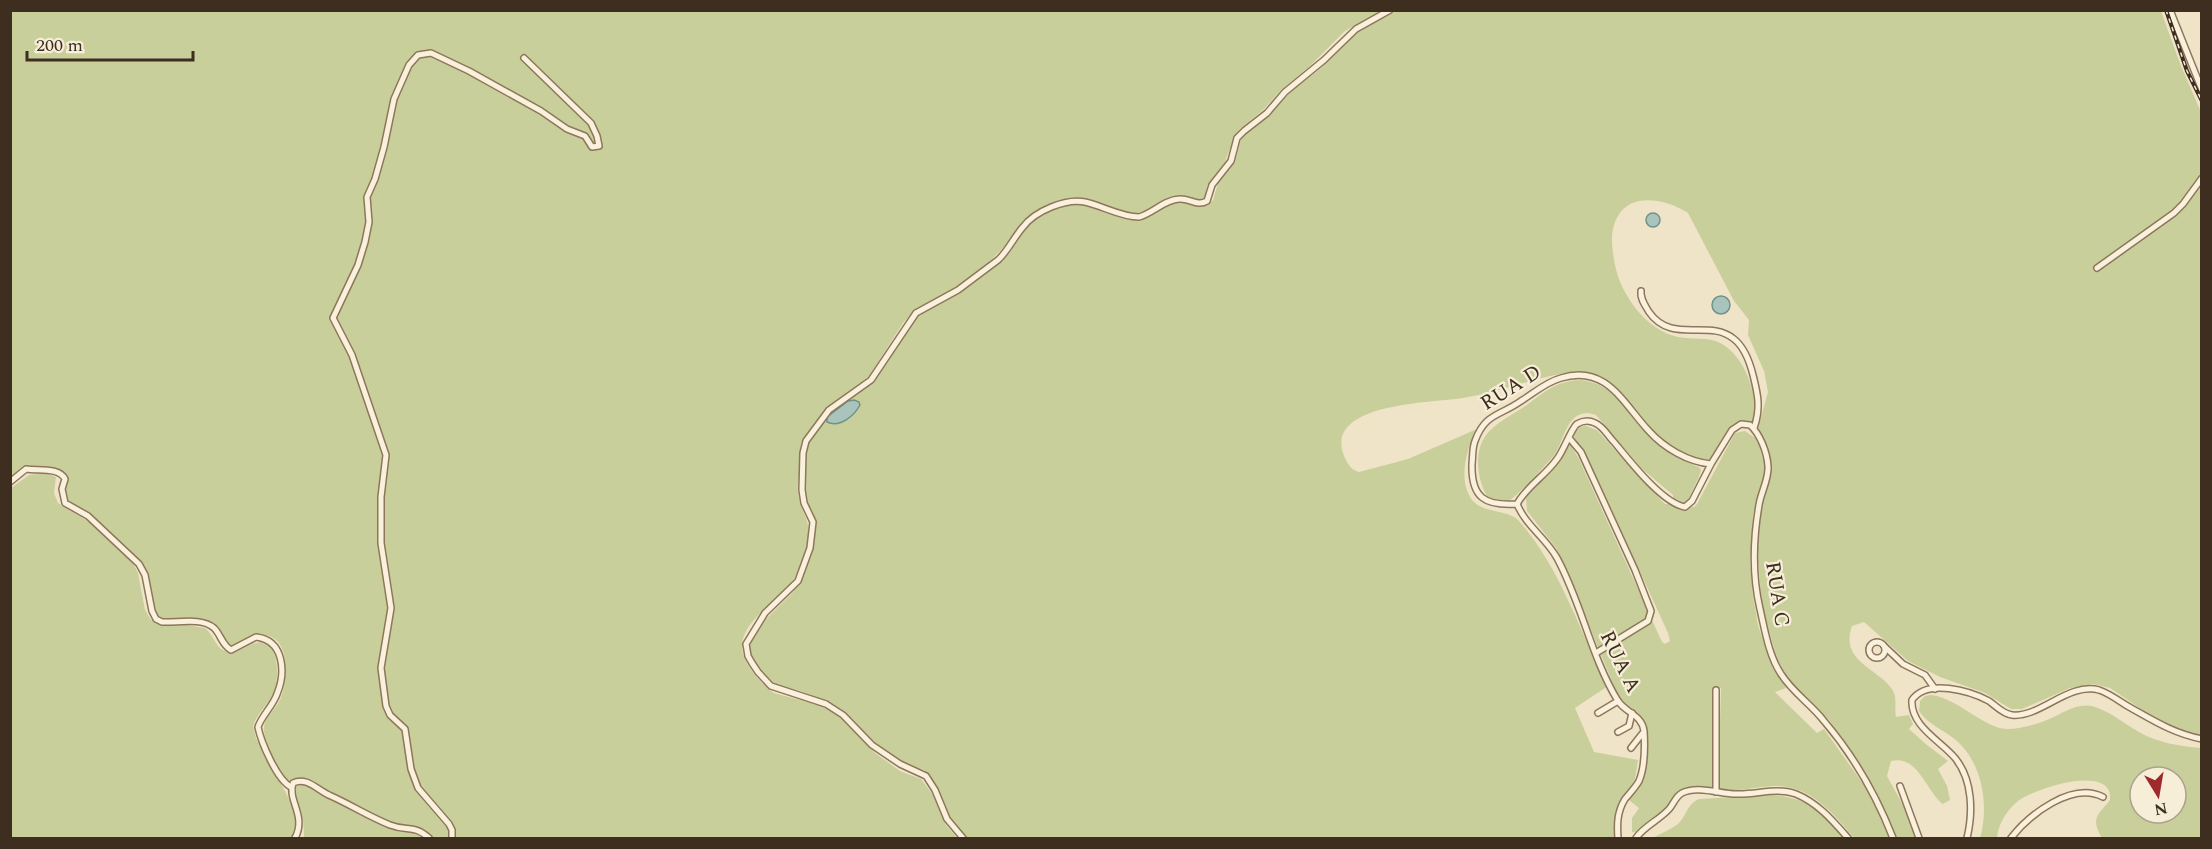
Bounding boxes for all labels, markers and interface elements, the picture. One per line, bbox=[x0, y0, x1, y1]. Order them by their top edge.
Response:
scale bar bbox=[27, 24, 194, 62]
text: 200 m bbox=[36, 32, 83, 59]
street label: RUA D bbox=[1474, 357, 1548, 419]
street label: RUA C bbox=[1756, 559, 1798, 629]
street label: RUA A bbox=[1591, 625, 1649, 699]
north arrow bbox=[2128, 765, 2188, 825]
text: N bbox=[2152, 796, 2169, 822]

